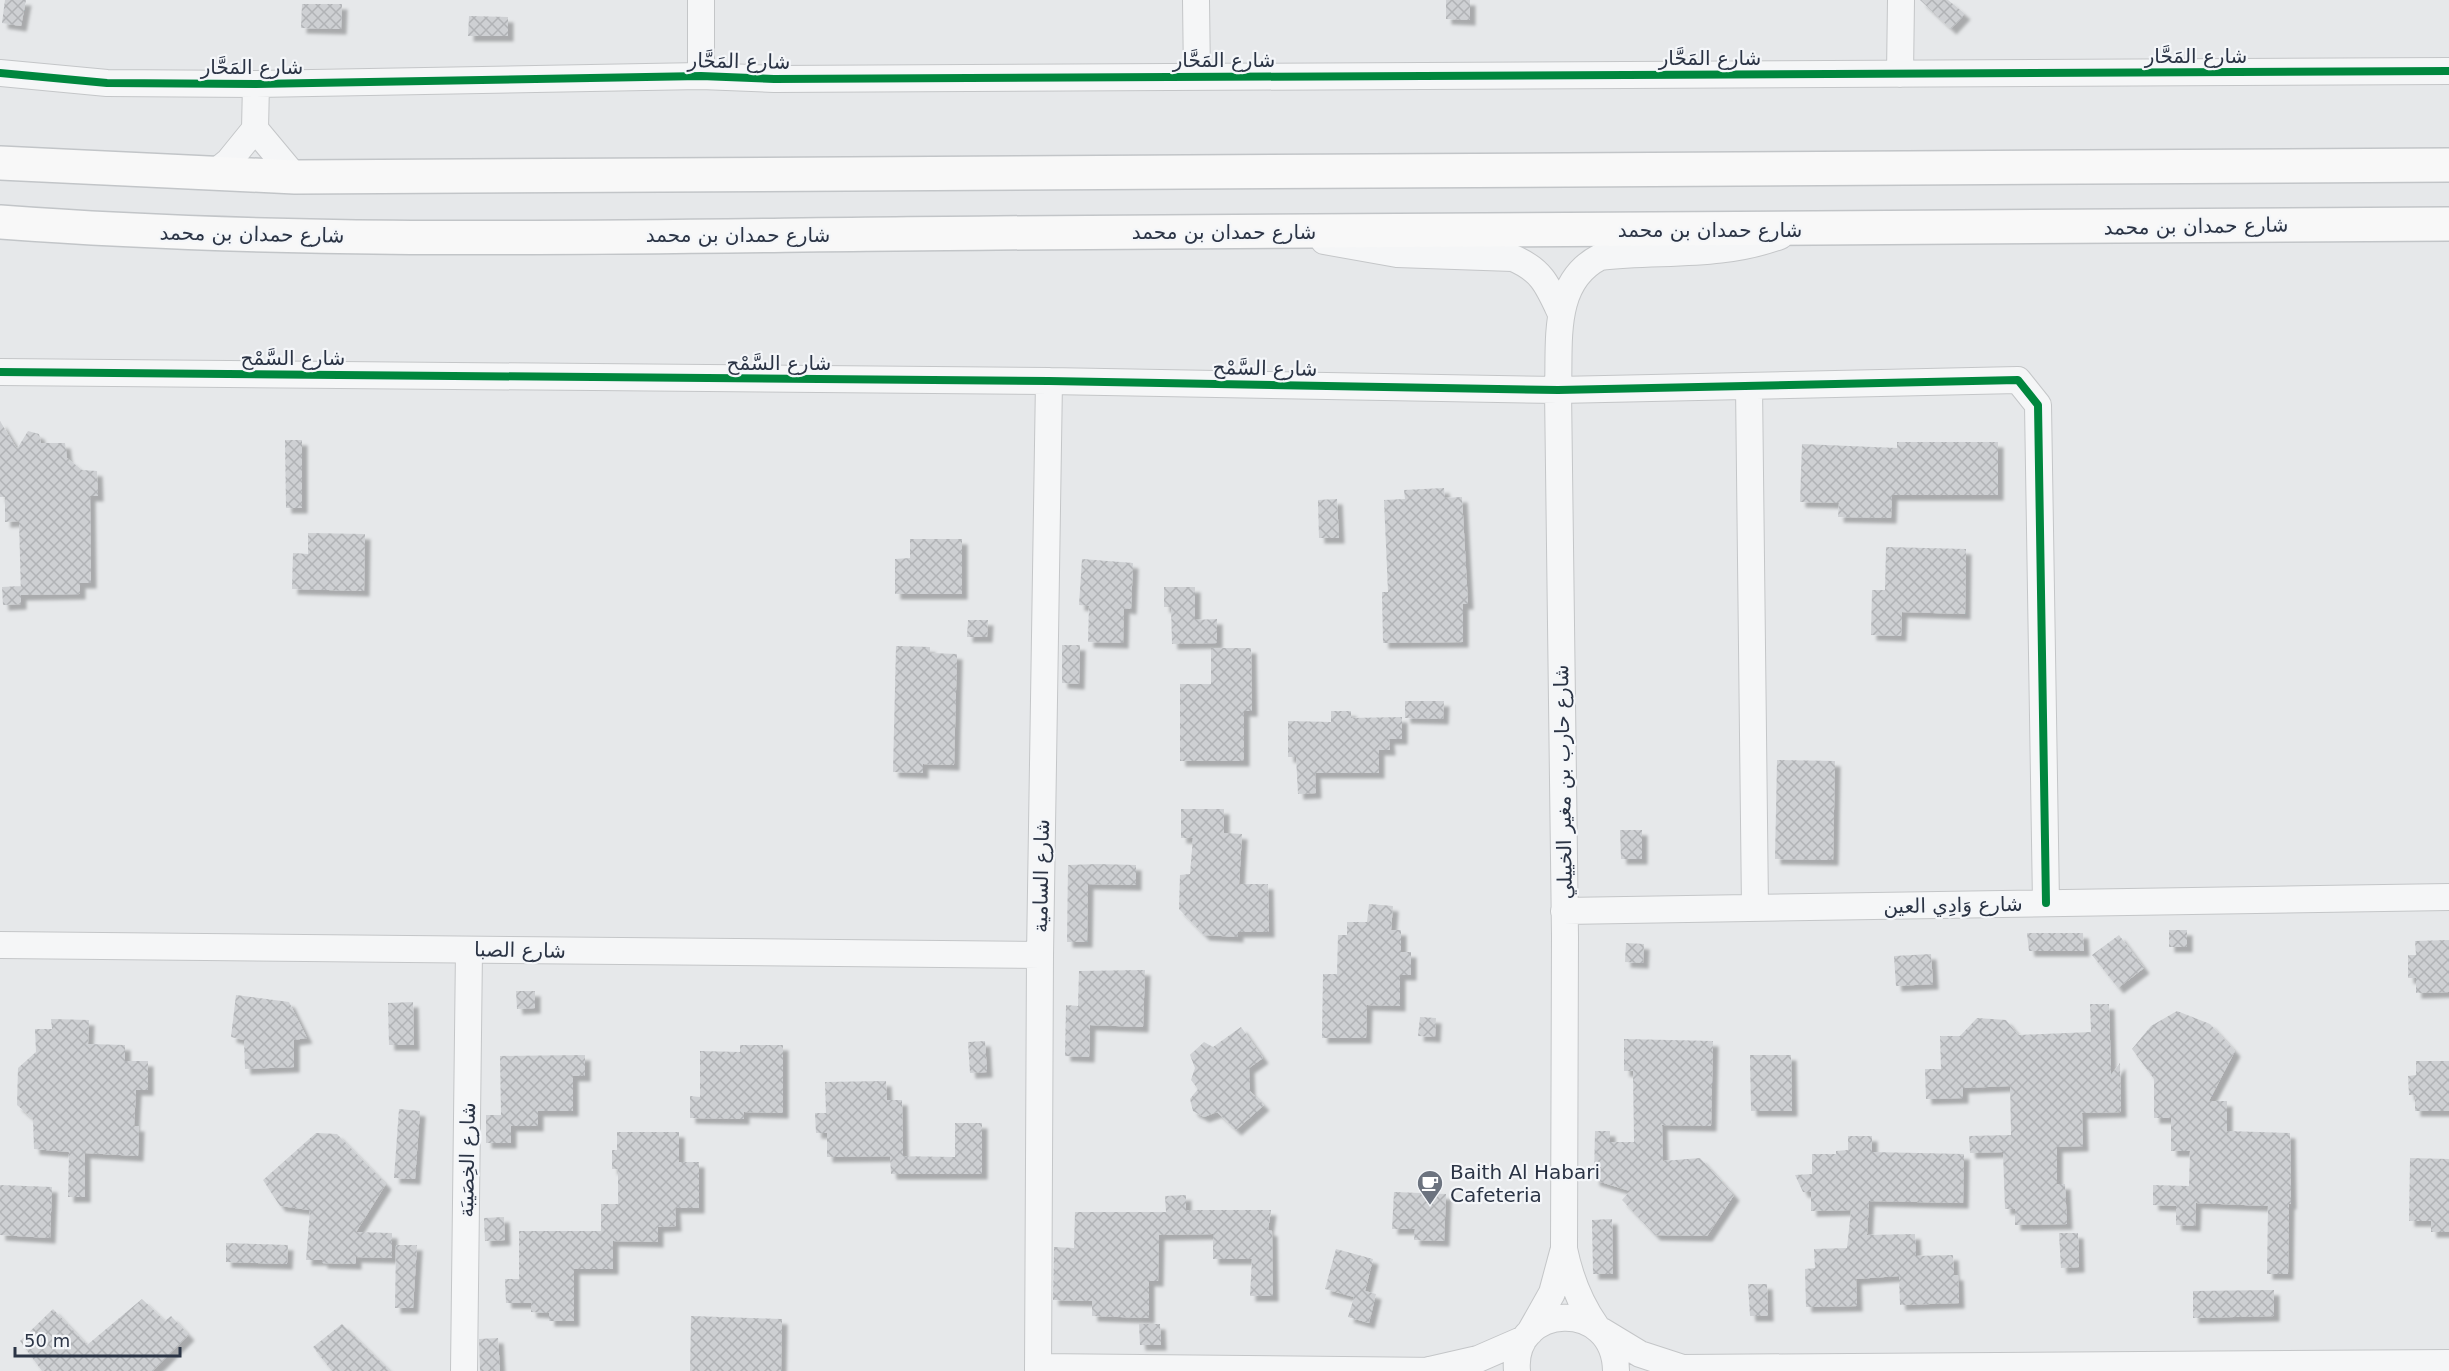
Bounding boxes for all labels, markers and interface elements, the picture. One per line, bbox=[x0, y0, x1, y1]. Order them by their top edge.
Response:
street label: شارع المَحَّار bbox=[2144, 44, 2247, 68]
street label: شارع المَحَّار bbox=[1658, 46, 1761, 70]
street label: شارع المَحَّار bbox=[686, 48, 791, 74]
street label: شارع المَحَّار bbox=[1172, 48, 1275, 72]
street label: شارع المَحَّار bbox=[200, 55, 303, 79]
street label: شارع حمدان بن محمد bbox=[2103, 212, 2289, 240]
street label: شارع حمدان بن محمد bbox=[1618, 218, 1802, 242]
street label: شارع حمدان بن محمد bbox=[159, 220, 345, 248]
street label: شارع حمدان بن محمد bbox=[1132, 220, 1316, 244]
street label: شارع حمدان بن محمد bbox=[646, 223, 830, 247]
street label: شارع السَّمْح bbox=[241, 346, 345, 370]
street label: شارع السَّمْح bbox=[727, 351, 831, 375]
street label: شارع السَّمْح bbox=[1212, 355, 1318, 381]
street label: شارع حارب بن مغير الخييلي bbox=[1549, 664, 1578, 900]
street label: شارع السامية bbox=[1028, 819, 1054, 933]
street label: شارع وَادِي العين bbox=[1883, 892, 2023, 919]
street label: شارع الصبا bbox=[474, 937, 566, 963]
street label: شارع الخِصَيبَة bbox=[454, 1102, 480, 1218]
place label: Baith Al Habari Cafeteria bbox=[1450, 1160, 1600, 1207]
cafe icon: Baith Al Habari Cafeteria bbox=[1415, 1168, 1445, 1206]
scale bar bbox=[15, 1320, 180, 1358]
text: 50 m bbox=[24, 1330, 70, 1351]

